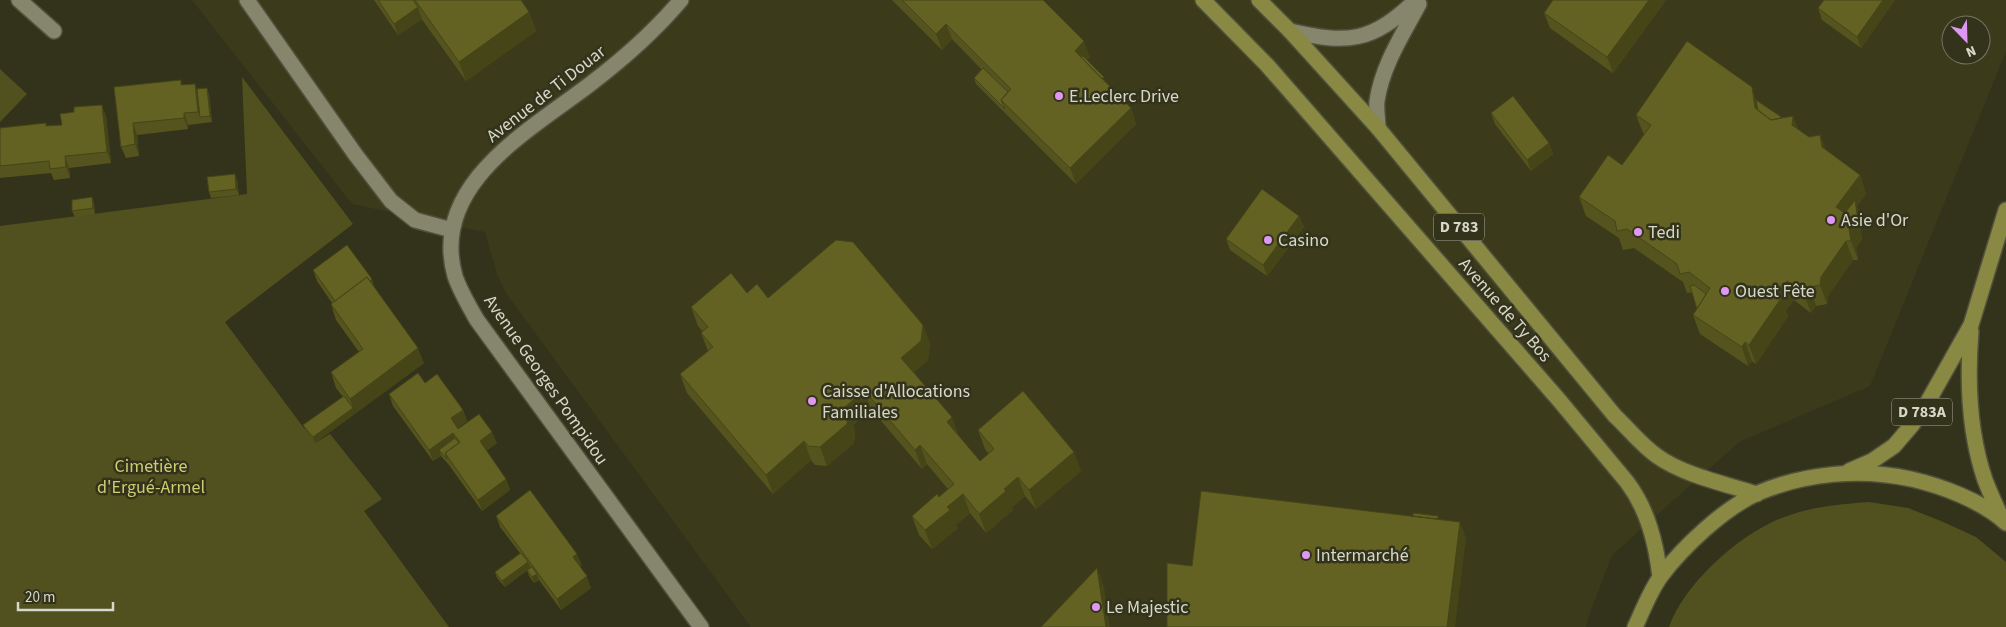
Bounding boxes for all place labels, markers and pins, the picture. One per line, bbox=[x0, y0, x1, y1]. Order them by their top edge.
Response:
place label: E.Leclerc Drive bbox=[1069, 84, 1179, 109]
marker: E.Leclerc Drive bbox=[1053, 90, 1065, 102]
place label: Asie d'Or bbox=[1841, 208, 1909, 233]
marker: Asie d'Or bbox=[1825, 214, 1837, 226]
place label: Tedi bbox=[1648, 220, 1680, 245]
marker: Tedi bbox=[1632, 226, 1644, 238]
place label: Casino bbox=[1278, 228, 1329, 253]
marker: Casino bbox=[1262, 234, 1274, 246]
place label: Ouest Fête bbox=[1735, 279, 1815, 304]
marker: Ouest Fête bbox=[1719, 285, 1731, 297]
place label: Caisse d'Allocations Familiales bbox=[822, 379, 970, 425]
marker: Caisse d'Allocations Familiales bbox=[806, 395, 818, 407]
place label: Intermarché bbox=[1316, 543, 1409, 568]
marker: Intermarché bbox=[1300, 549, 1312, 561]
place label: Le Majestic bbox=[1106, 595, 1189, 620]
marker: Le Majestic bbox=[1090, 601, 1102, 613]

